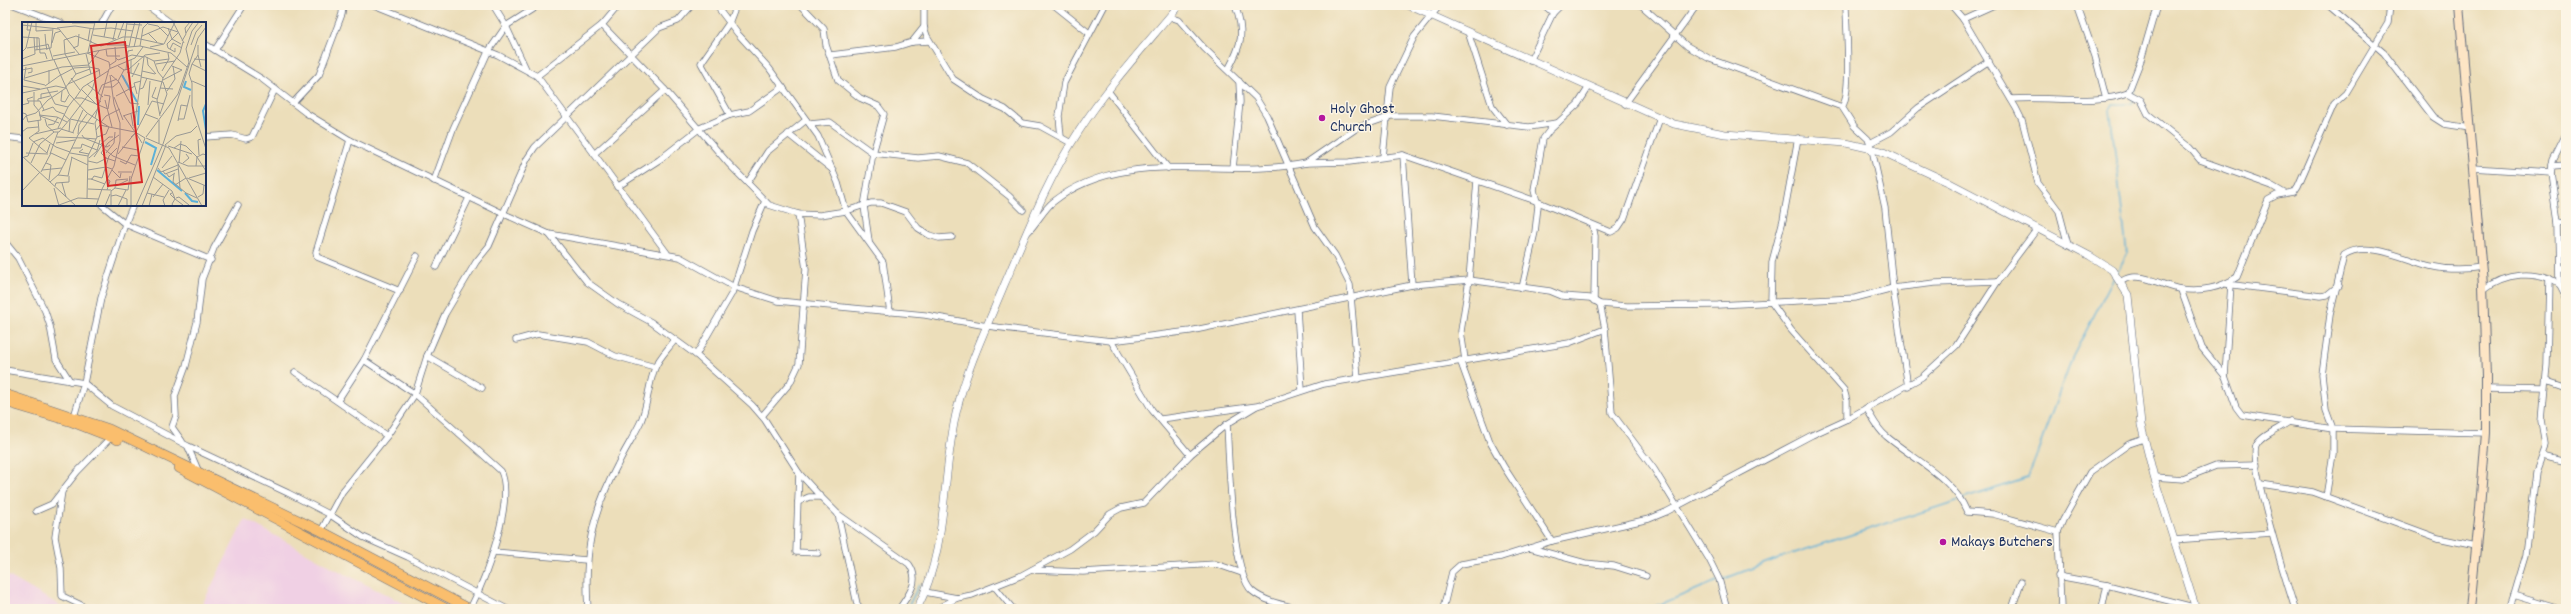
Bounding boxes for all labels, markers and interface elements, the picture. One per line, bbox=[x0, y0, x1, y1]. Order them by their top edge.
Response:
inset map bbox=[22, 22, 206, 206]
place label: Holy Ghost Church bbox=[1330, 98, 1395, 139]
marker: Holy Ghost Church bbox=[1317, 113, 1327, 123]
place label: Makays Butchers bbox=[1951, 531, 2053, 554]
marker: Makays Butchers bbox=[1938, 537, 1948, 547]

